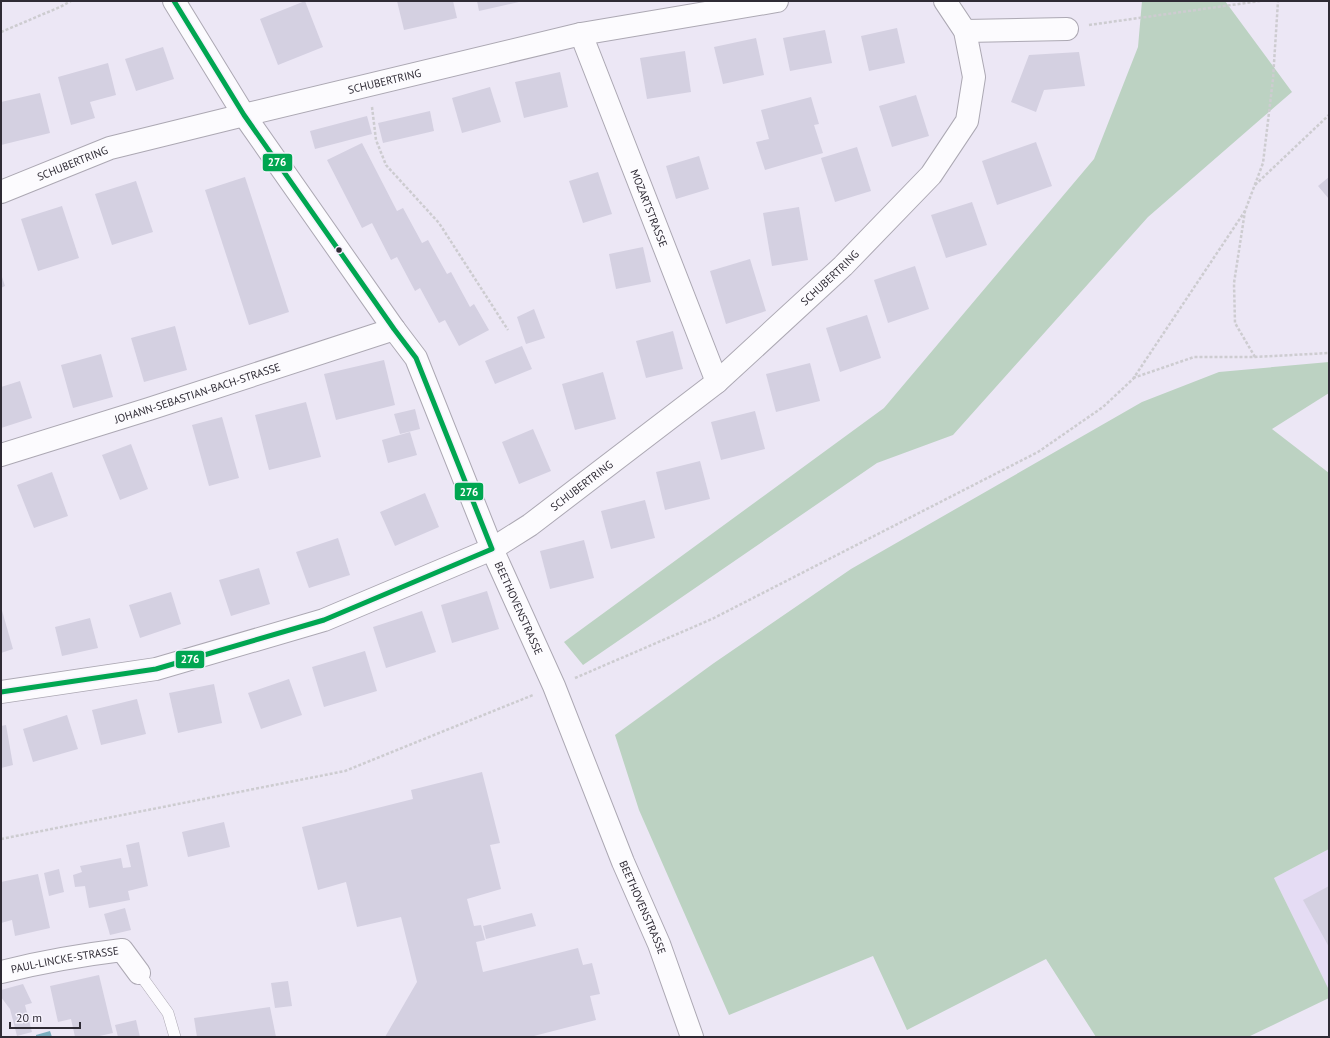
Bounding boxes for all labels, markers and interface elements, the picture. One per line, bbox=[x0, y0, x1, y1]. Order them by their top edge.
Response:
street label: SCHUBERTRING bbox=[346, 66, 423, 97]
street label: SCHUBERTRING bbox=[35, 143, 110, 184]
line badge: 276 bbox=[262, 153, 293, 172]
text: 276 bbox=[268, 155, 286, 169]
street label: MOZARTSTRASSE bbox=[628, 167, 671, 249]
unlabelled marker bbox=[334, 245, 344, 255]
street label: SCHUBERTRING bbox=[798, 247, 862, 309]
street label: JOHANN-SEBASTIAN-BACH-STRASSE bbox=[112, 360, 282, 427]
street label: SCHUBERTRING bbox=[548, 457, 616, 514]
line badge: 276 bbox=[454, 482, 484, 501]
text: 276 bbox=[460, 485, 478, 499]
street label: BEETHOVENSTRASSE bbox=[492, 559, 546, 657]
line badge: 276 bbox=[175, 650, 205, 669]
text: 276 bbox=[181, 652, 199, 666]
street label: BEETHOVENSTRASSE bbox=[616, 858, 669, 956]
street label: PAUL-LINCKE-STRASSE bbox=[9, 943, 120, 976]
scale bar bbox=[10, 1004, 80, 1030]
text: 20 m bbox=[16, 1010, 42, 1025]

